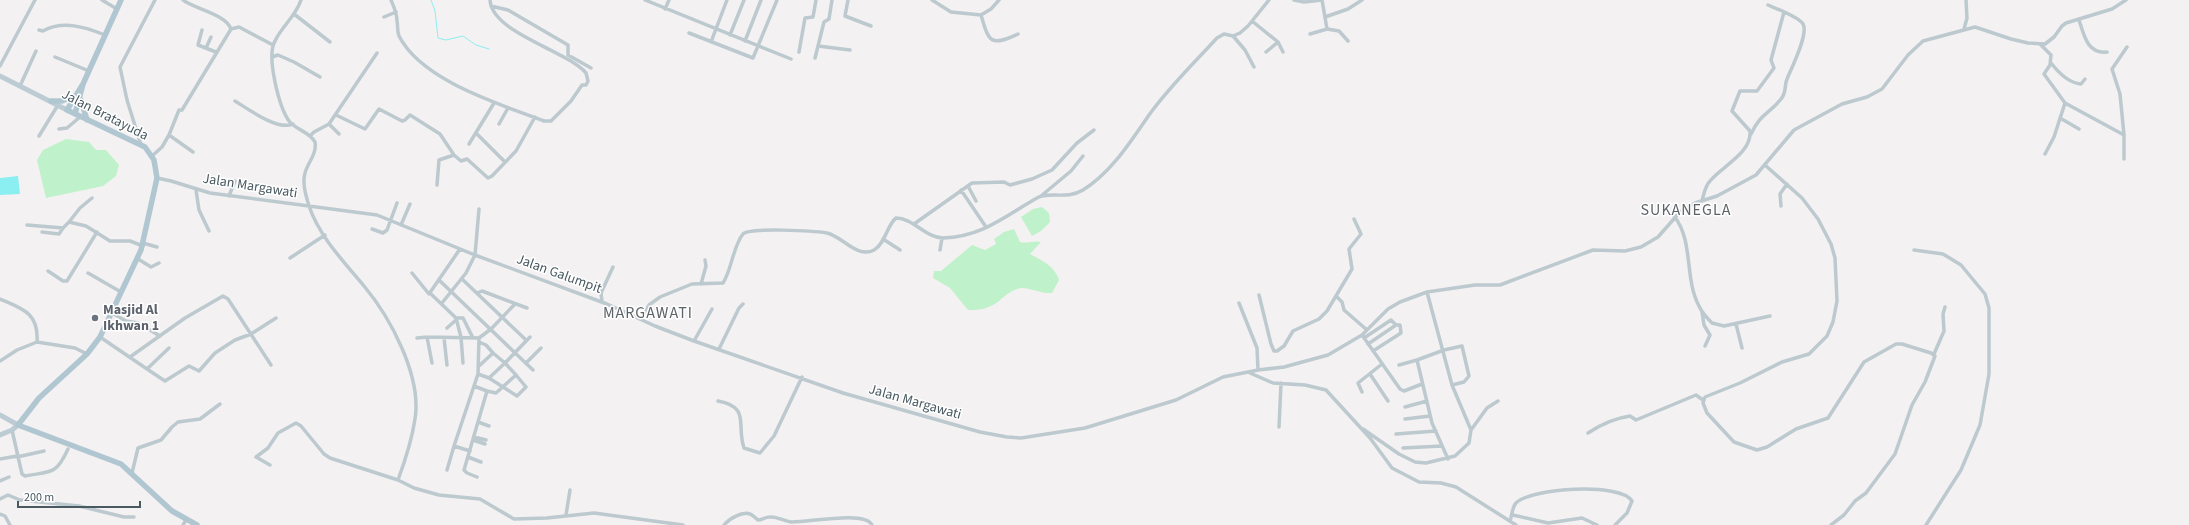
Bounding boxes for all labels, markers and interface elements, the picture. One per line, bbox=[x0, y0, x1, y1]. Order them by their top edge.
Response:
street label: Jalan Bratayuda bbox=[58, 85, 152, 145]
street label: Jalan Margawati bbox=[201, 169, 299, 203]
district label: SUKANEGLA bbox=[1641, 199, 1731, 221]
street label: Jalan Galumpit bbox=[514, 249, 605, 299]
place label: Masjid Al Ikhwan 1 bbox=[103, 300, 159, 336]
district label: MARGAWATI bbox=[603, 302, 693, 324]
marker: Masjid Al Ikhwan 1 bbox=[90, 313, 100, 323]
street label: Jalan Margawati bbox=[866, 379, 964, 425]
scale bar bbox=[18, 483, 140, 509]
text: 200 m bbox=[24, 489, 54, 506]

